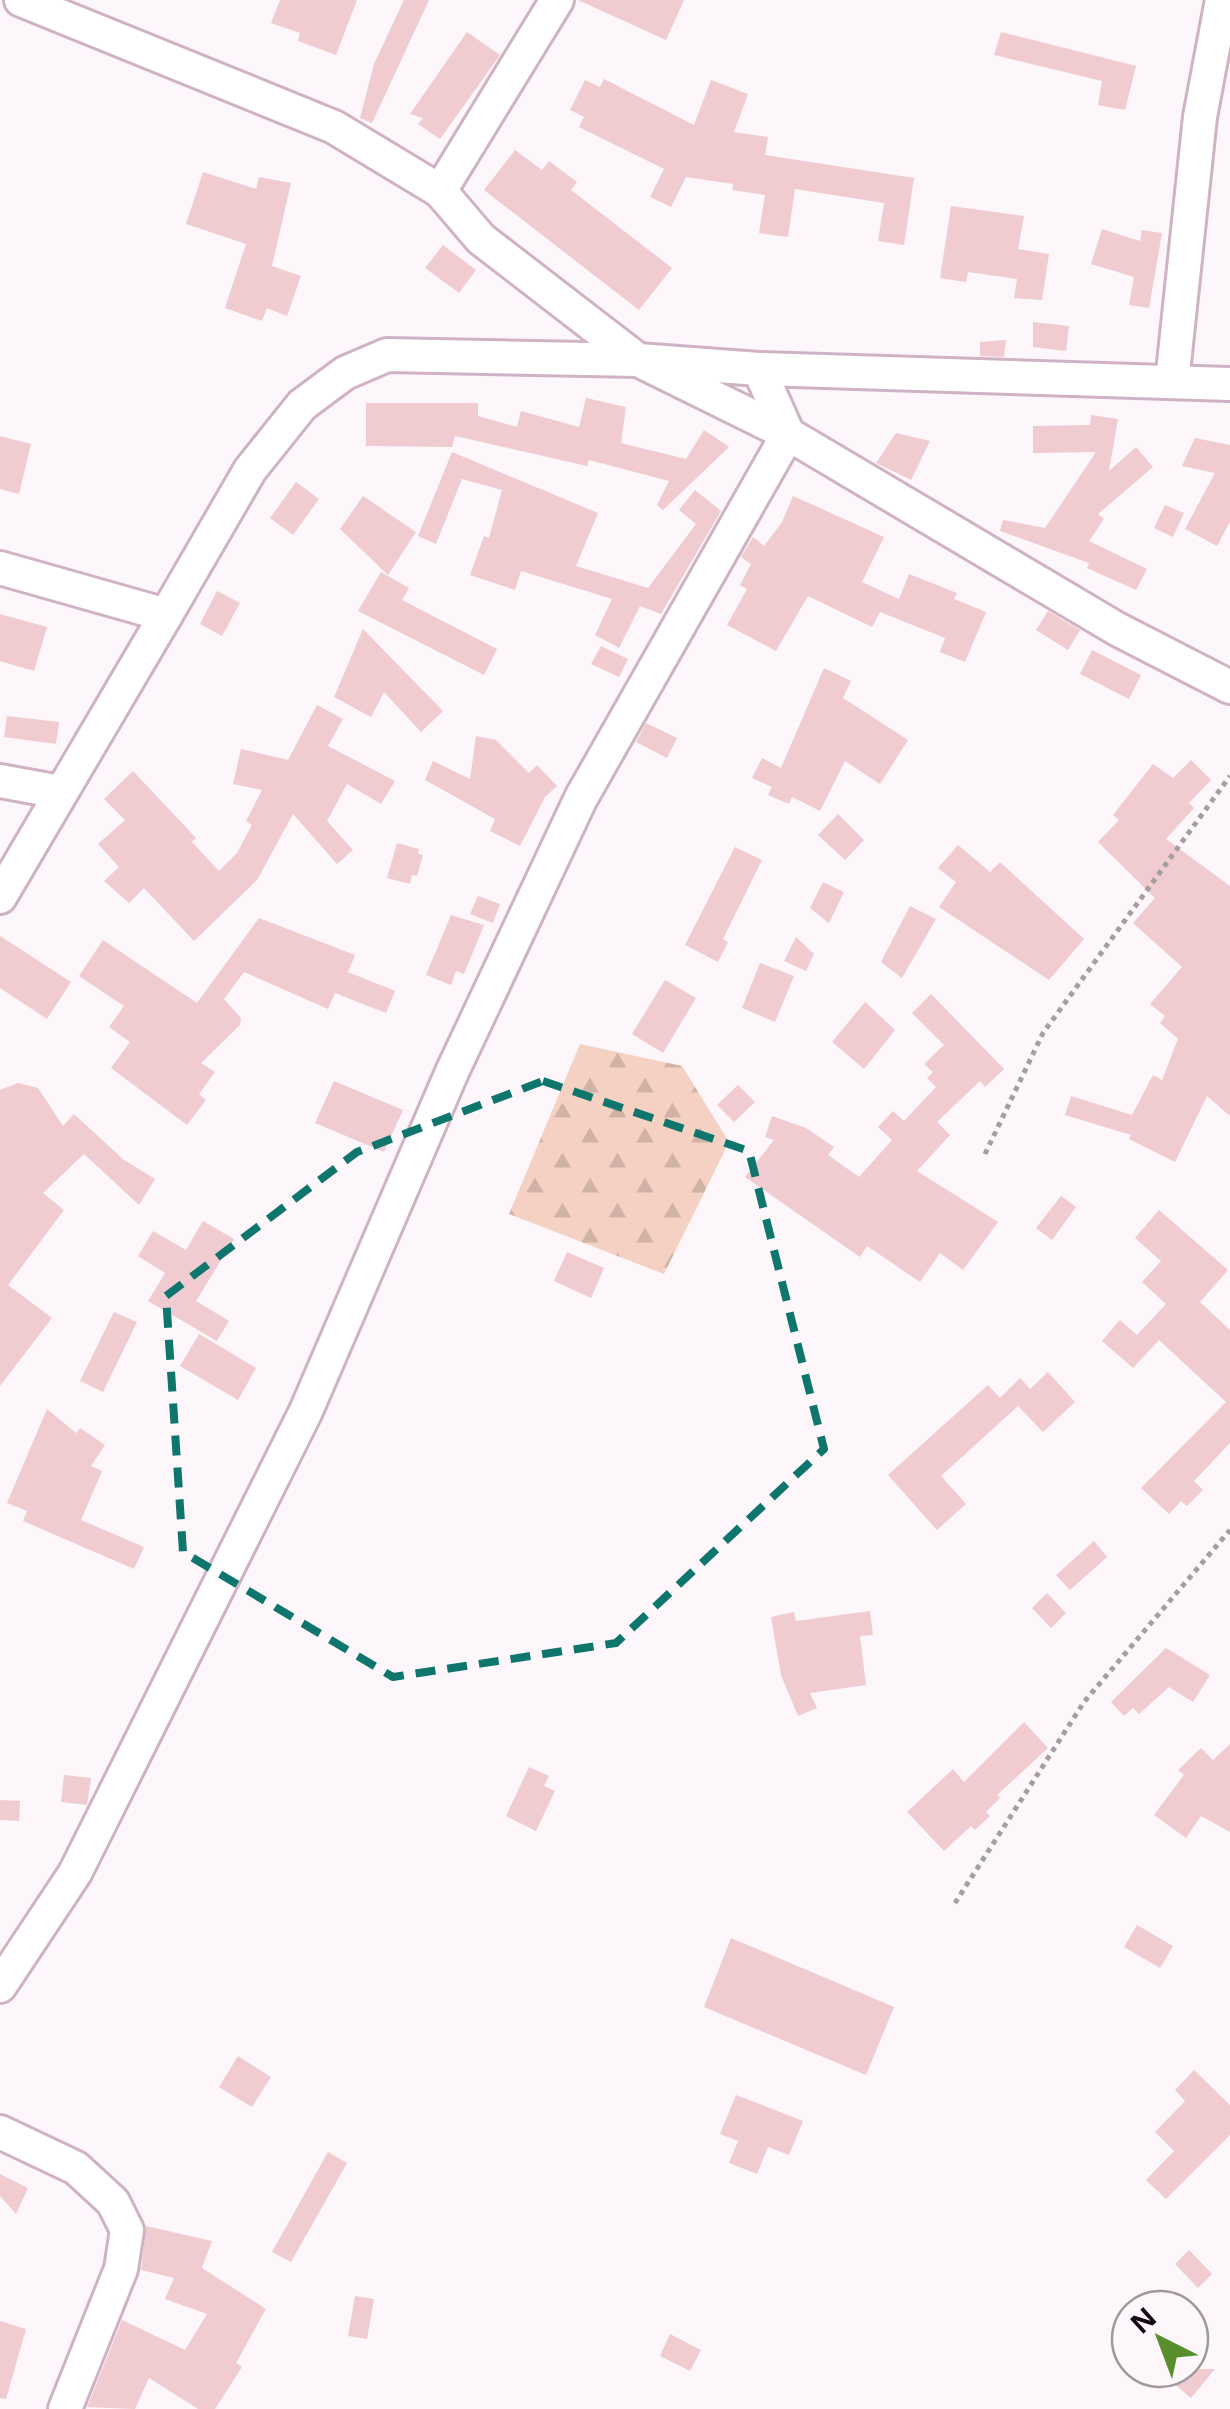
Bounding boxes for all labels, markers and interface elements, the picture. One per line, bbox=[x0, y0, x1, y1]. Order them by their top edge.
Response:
north arrow bbox=[1110, 2289, 1210, 2389]
text: N bbox=[1121, 2298, 1164, 2341]

